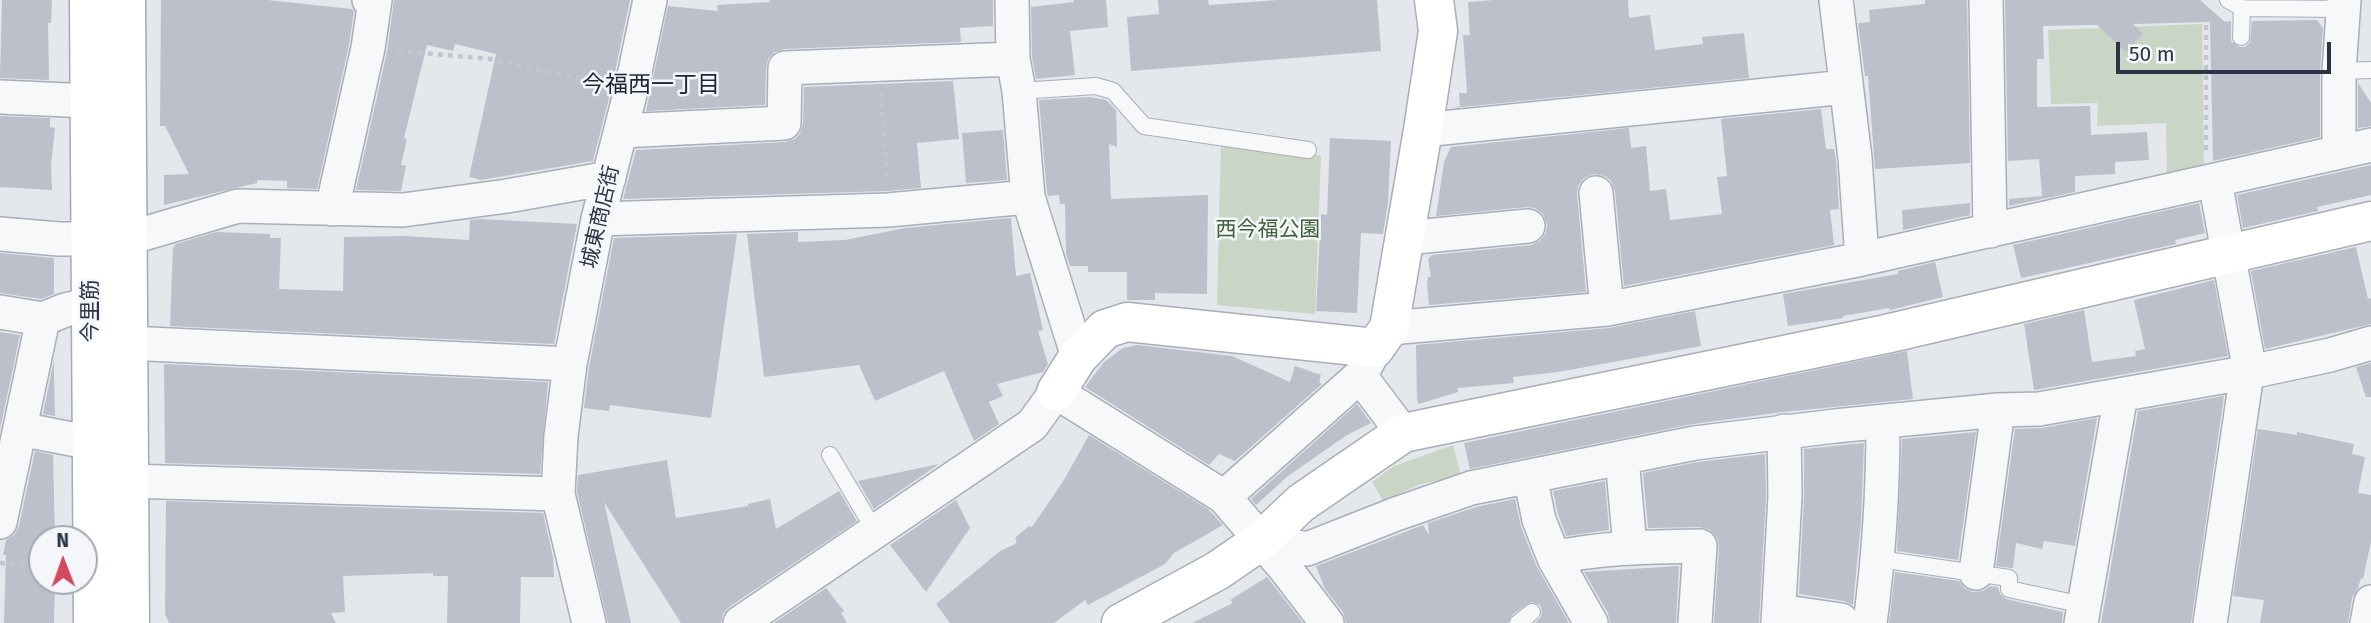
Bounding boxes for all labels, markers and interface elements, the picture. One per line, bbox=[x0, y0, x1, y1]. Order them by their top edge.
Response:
scale bar bbox=[2119, 28, 2334, 72]
text: 50 m bbox=[2129, 41, 2175, 67]
district label: 今福西一丁目 bbox=[582, 72, 720, 100]
street label: 城東商店街 bbox=[577, 163, 625, 271]
park label: 西今福公園 bbox=[1216, 217, 1320, 243]
street label: 今里筋 bbox=[78, 280, 104, 342]
north arrow bbox=[28, 525, 98, 595]
text: N bbox=[56, 529, 69, 552]

